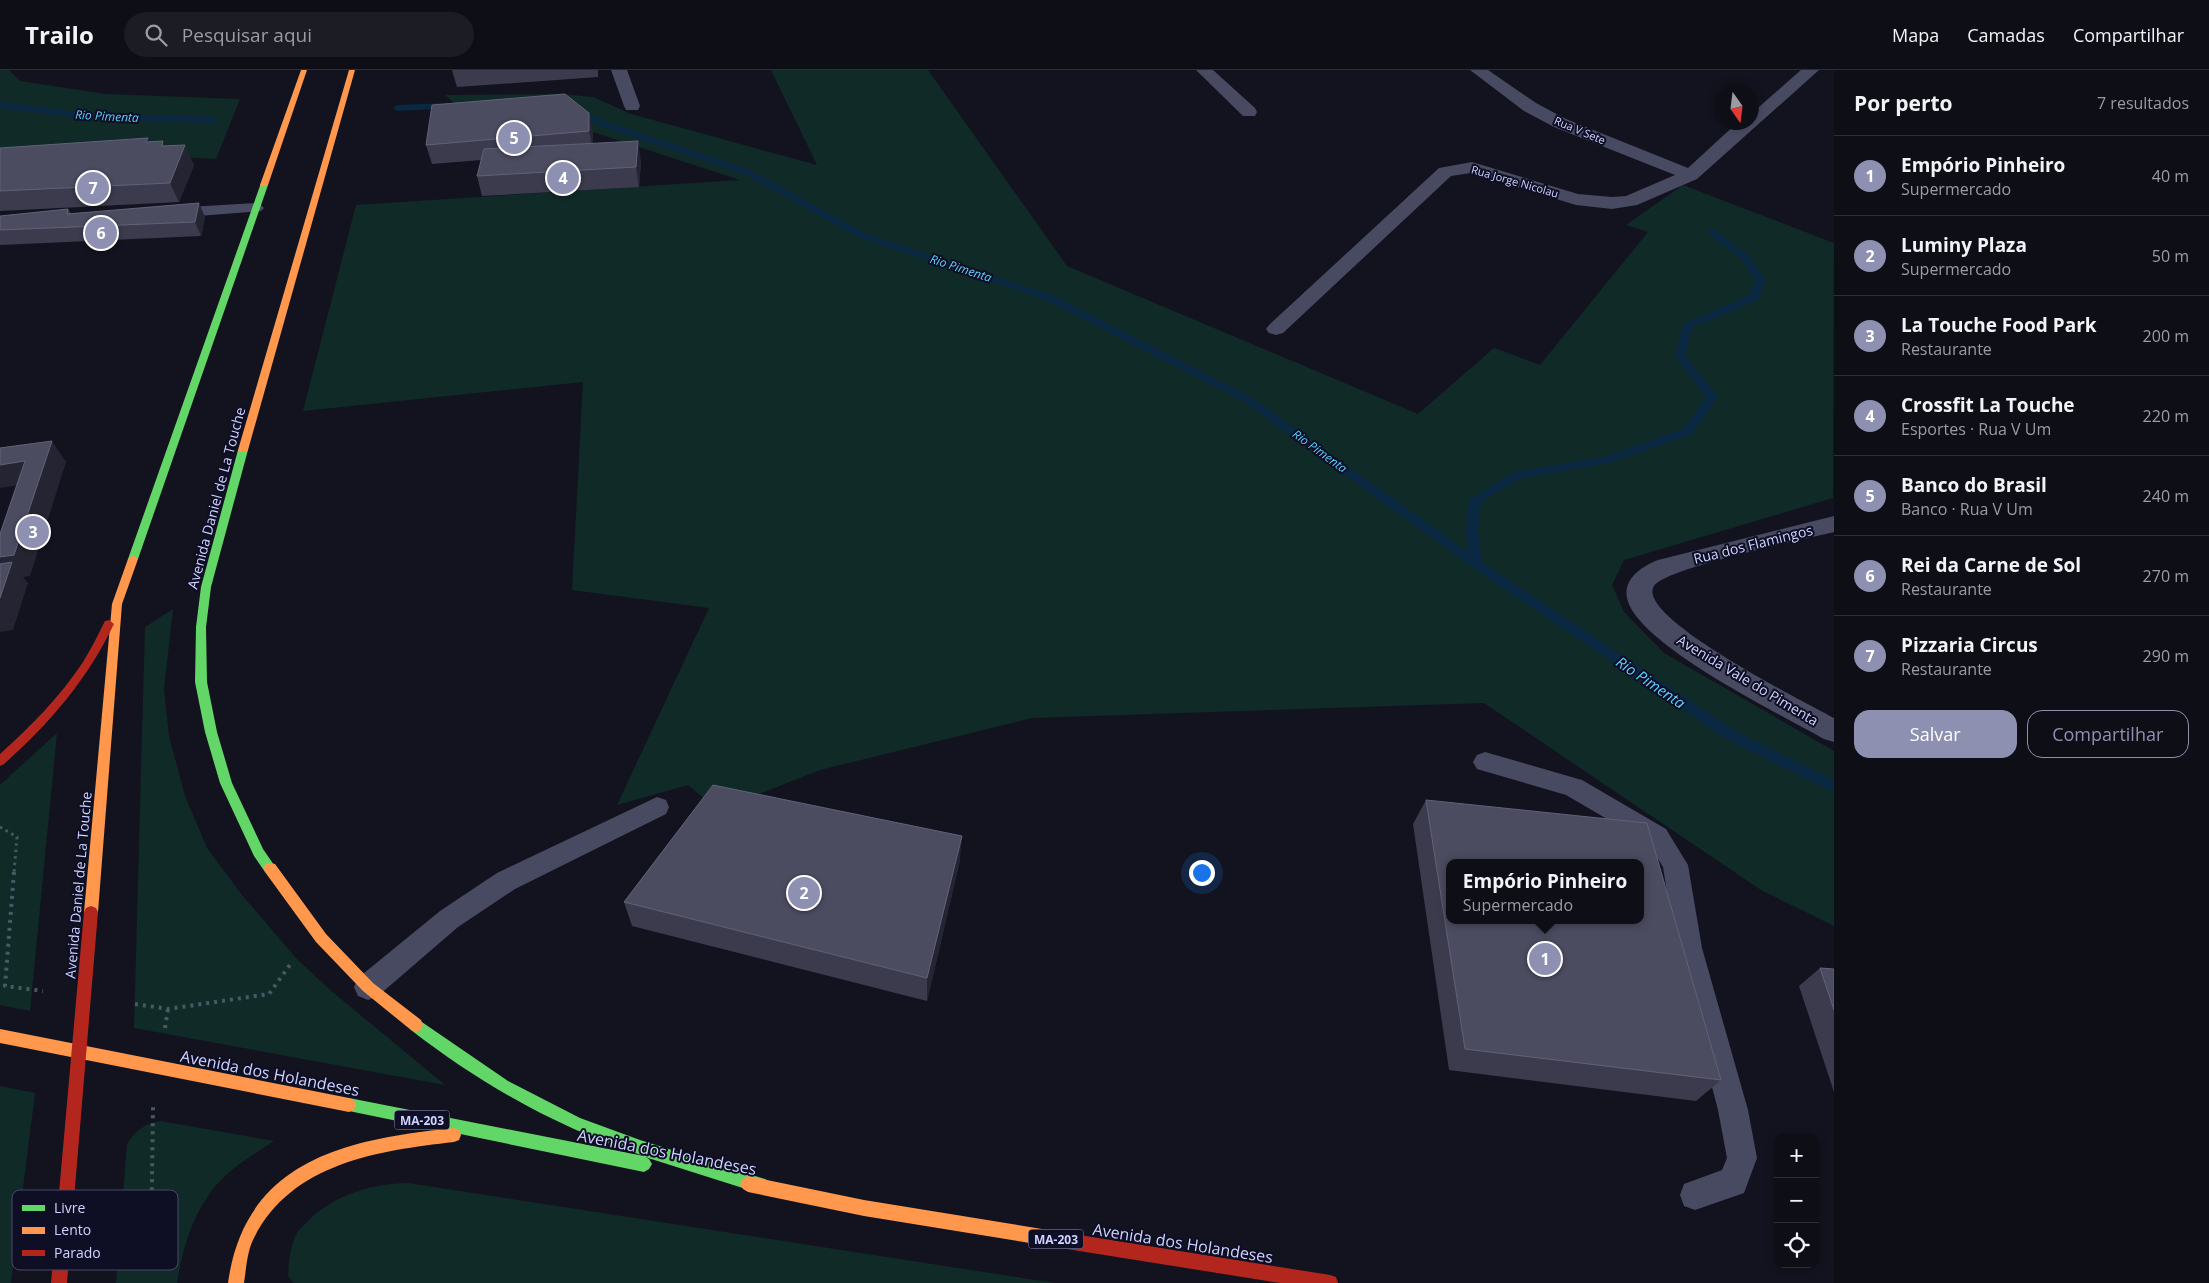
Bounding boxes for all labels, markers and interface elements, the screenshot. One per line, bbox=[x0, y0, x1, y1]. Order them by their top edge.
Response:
search box bbox=[124, 12, 474, 57]
text: Trailo bbox=[25, 18, 94, 51]
icon: search bbox=[142, 21, 170, 49]
text: Pesquisar aqui bbox=[182, 22, 312, 48]
text: Mapa bbox=[1892, 23, 1939, 47]
text: Camadas bbox=[1967, 23, 2045, 47]
text: Compartilhar bbox=[2073, 23, 2184, 47]
north arrow bbox=[1714, 85, 1759, 130]
text: Por perto bbox=[1854, 89, 1953, 117]
text: 7 resultados bbox=[2097, 92, 2189, 114]
water label: Rio Pimenta bbox=[75, 106, 139, 126]
street label: Rua V Sete bbox=[1552, 113, 1608, 147]
pin: 5 bbox=[498, 119, 530, 157]
text: Empório Pinheiro bbox=[1901, 152, 2065, 178]
pin: 4 bbox=[547, 159, 579, 197]
street label: Rua Jorge Nicolau bbox=[1470, 161, 1560, 201]
text: 1 bbox=[1865, 165, 1875, 187]
text: 40 m bbox=[2152, 165, 2189, 187]
pin: 7 bbox=[77, 169, 109, 207]
text: Supermercado bbox=[1901, 178, 2011, 200]
pin: 6 bbox=[85, 214, 117, 252]
text: Luminy Plaza bbox=[1901, 232, 2027, 258]
text: 2 bbox=[1865, 245, 1875, 267]
text: 50 m bbox=[2152, 245, 2189, 267]
water label: Rio Pimenta bbox=[928, 250, 994, 286]
text: Supermercado bbox=[1901, 258, 2011, 280]
text: La Touche Food Park bbox=[1901, 312, 2097, 338]
text: 3 bbox=[1865, 325, 1875, 347]
text: 200 m bbox=[2143, 325, 2189, 347]
text: Restaurante bbox=[1901, 338, 1992, 360]
text: Crossfit La Touche bbox=[1901, 392, 2075, 418]
street label: Avenida Daniel de La Touche bbox=[183, 405, 249, 591]
text: 4 bbox=[1865, 405, 1875, 427]
text: 220 m bbox=[2143, 405, 2189, 427]
text: Esportes · Rua V Um bbox=[1901, 418, 2051, 440]
water label: Rio Pimenta bbox=[1289, 425, 1351, 477]
text: Banco do Brasil bbox=[1901, 472, 2047, 498]
text: 5 bbox=[1865, 485, 1875, 507]
text: 240 m bbox=[2143, 485, 2189, 507]
text: Banco · Rua V Um bbox=[1901, 498, 2033, 520]
pin: 3 bbox=[17, 513, 49, 551]
street label: Rua dos Flamingos bbox=[1691, 520, 1815, 568]
text: Rei da Carne de Sol bbox=[1901, 552, 2081, 578]
text: 6 bbox=[1865, 565, 1875, 587]
text: 270 m bbox=[2143, 565, 2189, 587]
text: Restaurante bbox=[1901, 578, 1992, 600]
street label: Avenida Vale do Pimenta bbox=[1674, 630, 1822, 730]
text: Pizzaria Circus bbox=[1901, 632, 2038, 658]
text: 7 bbox=[1865, 645, 1875, 667]
text: 290 m bbox=[2143, 645, 2189, 667]
water label: Rio Pimenta bbox=[1612, 651, 1690, 713]
text: Restaurante bbox=[1901, 658, 1992, 680]
button: Salvar bbox=[1854, 710, 2017, 758]
button: Compartilhar bbox=[2027, 710, 2189, 758]
street label: Avenida Daniel de La Touche bbox=[60, 791, 96, 979]
popup bbox=[1446, 859, 1644, 924]
your location bbox=[1189, 860, 1215, 886]
text: Empório Pinheiro bbox=[1463, 868, 1627, 894]
pin: 2 bbox=[788, 874, 820, 912]
text: Supermercado bbox=[1463, 894, 1573, 916]
pin: 1 bbox=[1529, 940, 1561, 978]
street label: Avenida dos Holandeses bbox=[178, 1045, 362, 1101]
road number: MA-203 bbox=[394, 1110, 450, 1130]
street label: Avenida dos Holandeses bbox=[575, 1124, 759, 1180]
map controls bbox=[1774, 1133, 1819, 1268]
button: + bbox=[1774, 1133, 1819, 1178]
button: − bbox=[1774, 1178, 1819, 1223]
legend bbox=[12, 1190, 178, 1270]
text: Livre bbox=[54, 1198, 86, 1217]
street label: Avenida dos Holandeses bbox=[1091, 1218, 1275, 1268]
text: Lento bbox=[54, 1220, 91, 1239]
button: locate bbox=[1774, 1223, 1819, 1268]
road number: MA-203 bbox=[1028, 1230, 1084, 1248]
text: Parado bbox=[54, 1243, 101, 1262]

